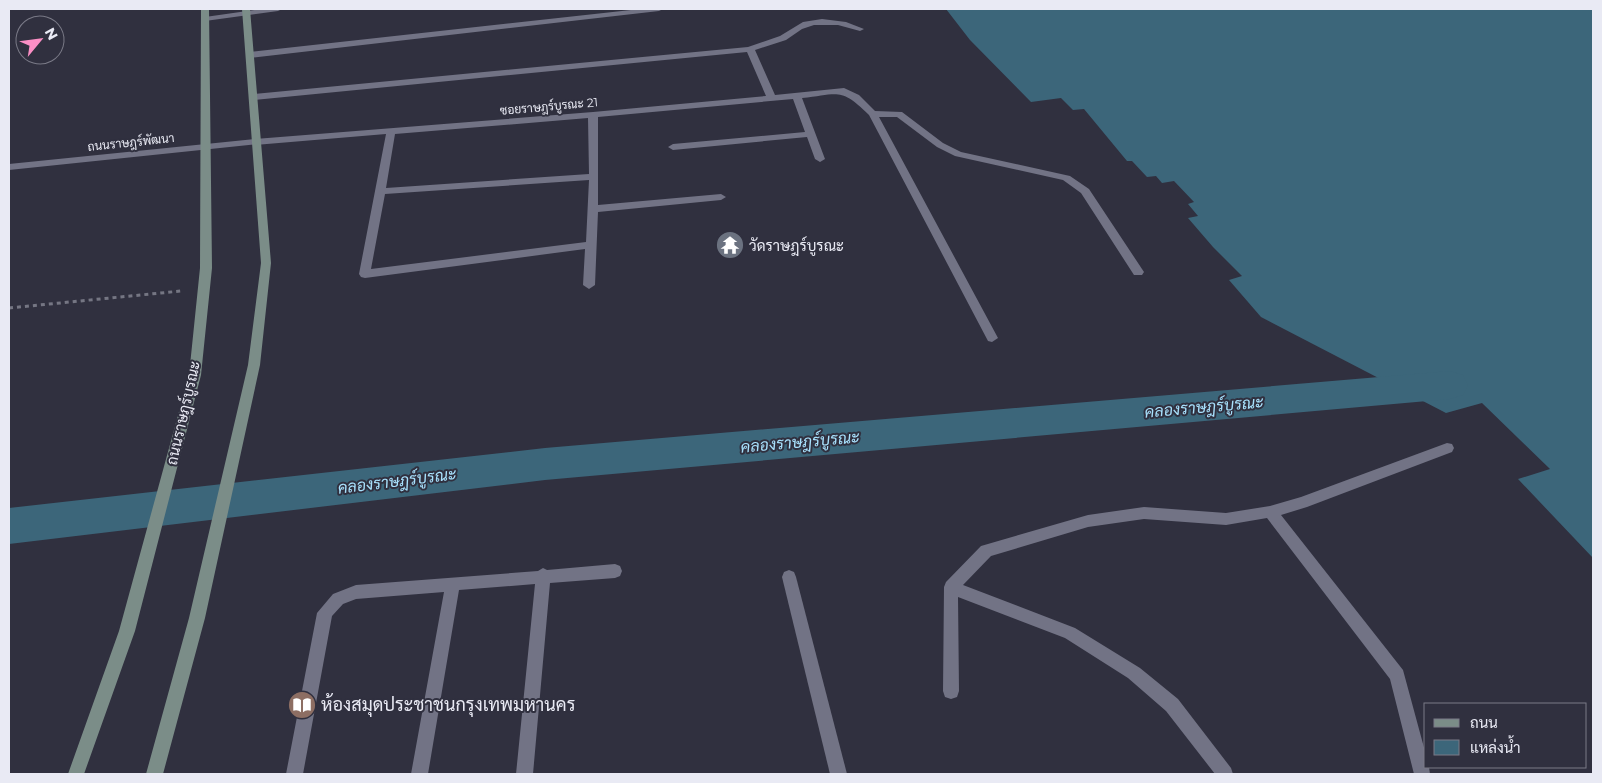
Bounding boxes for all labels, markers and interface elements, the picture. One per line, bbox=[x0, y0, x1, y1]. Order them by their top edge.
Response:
north arrow bbox=[15, 15, 65, 65]
text: N bbox=[41, 24, 62, 43]
street label: ซอยราษฎร์บูรณะ 21 bbox=[499, 94, 599, 119]
street label: ถนนราษฎร์พัฒนา bbox=[87, 130, 175, 155]
temple icon: วัดราษฎร์บูรณะ bbox=[715, 230, 745, 260]
place label: วัดราษฎร์บูรณะ bbox=[749, 236, 844, 256]
street label: ถนนราษฎร์บูรณะ bbox=[162, 359, 205, 467]
water label: คลองราษฎร์บูรณะ bbox=[1143, 389, 1265, 424]
water label: คลองราษฎร์บูรณะ bbox=[739, 424, 861, 459]
water label: คลองราษฎร์บูรณะ bbox=[336, 461, 458, 500]
library icon: ห้องสมุดประชาชนกรุงเทพมหานคร bbox=[287, 690, 317, 720]
place label: ห้องสมุดประชาชนกรุงเทพมหานคร bbox=[321, 693, 576, 717]
legend bbox=[1424, 703, 1587, 768]
text: ถนน bbox=[1470, 713, 1498, 732]
text: แหล่งน้ำ bbox=[1470, 735, 1521, 757]

